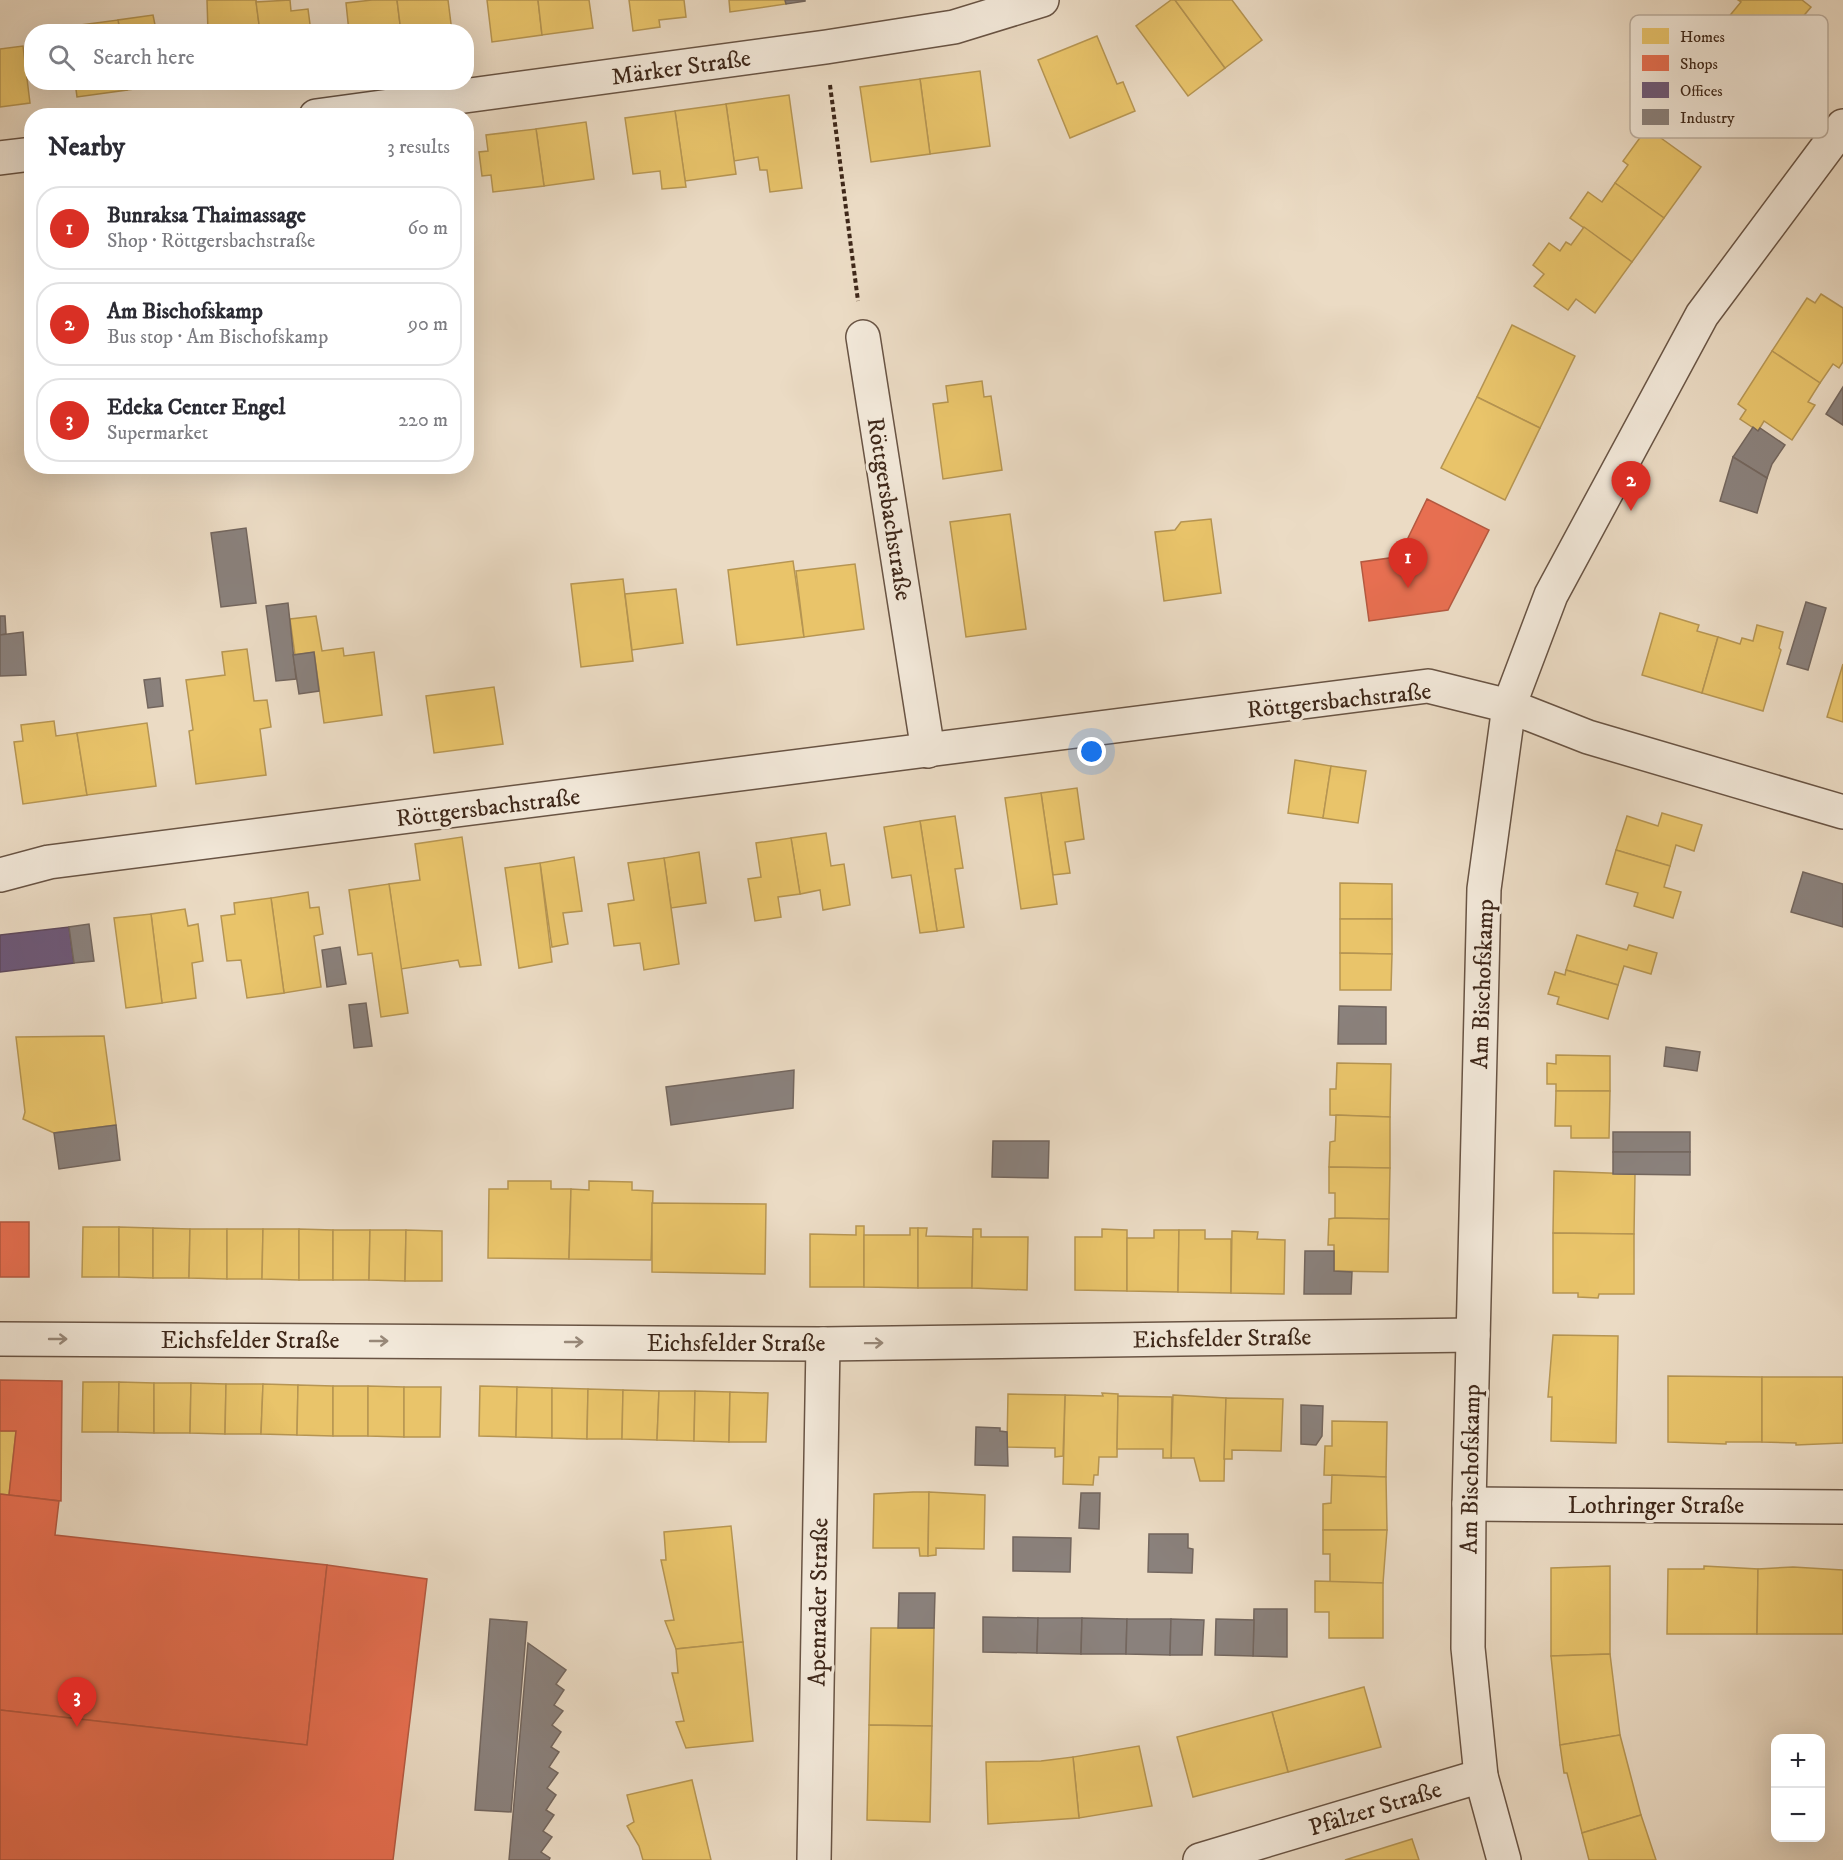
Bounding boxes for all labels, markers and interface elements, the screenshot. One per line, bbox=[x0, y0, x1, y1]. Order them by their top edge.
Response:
legend bbox=[1630, 15, 1828, 138]
search box bbox=[24, 24, 474, 90]
text: Homes bbox=[1680, 27, 1725, 47]
icon: search bbox=[45, 41, 78, 74]
street label: Märker Straße bbox=[609, 43, 753, 93]
text: Search here bbox=[93, 44, 195, 71]
text: Shops bbox=[1680, 54, 1718, 74]
text: Offices bbox=[1680, 81, 1723, 101]
text: Industry bbox=[1680, 108, 1735, 128]
text: Nearby bbox=[48, 131, 125, 164]
text: 3 results bbox=[387, 135, 450, 160]
text: Bunraksa Thaimassage bbox=[107, 202, 306, 229]
text: 1 bbox=[66, 216, 73, 241]
text: 60 m bbox=[408, 216, 448, 241]
text: Shop · Röttgersbachstraße bbox=[107, 229, 315, 254]
text: Am Bischofskamp bbox=[107, 298, 263, 325]
text: 2 bbox=[65, 312, 74, 337]
text: 90 m bbox=[408, 312, 448, 337]
text: Bus stop · Am Bischofskamp bbox=[107, 325, 328, 350]
text: Edeka Center Engel bbox=[107, 394, 285, 421]
text: 3 bbox=[66, 408, 73, 433]
text: 220 m bbox=[398, 408, 448, 433]
street label: Röttgersbachstraße bbox=[860, 415, 918, 603]
text: Supermarket bbox=[107, 421, 208, 446]
pin: 2 bbox=[1612, 462, 1650, 511]
pin: 1 bbox=[1388, 538, 1428, 588]
street label: Röttgersbachstraße bbox=[1245, 676, 1433, 726]
your location bbox=[1077, 737, 1106, 766]
street label: Röttgersbachstraße bbox=[394, 782, 582, 834]
street label: Am Bischofskamp bbox=[1465, 899, 1501, 1070]
street label: Eichsfelder Straße bbox=[1132, 1322, 1312, 1356]
street label: Eichsfelder Straße bbox=[161, 1326, 339, 1356]
street label: Eichsfelder Straße bbox=[647, 1329, 825, 1359]
one-way arrow bbox=[48, 1333, 68, 1345]
one-way arrow bbox=[369, 1335, 389, 1347]
one-way arrow bbox=[564, 1336, 584, 1348]
one-way arrow bbox=[864, 1337, 884, 1349]
street label: Am Bischofskamp bbox=[1455, 1384, 1487, 1554]
street label: Lothringer Straße bbox=[1568, 1491, 1744, 1521]
street label: Apenrader Straße bbox=[803, 1517, 835, 1687]
pin: 3 bbox=[58, 1678, 97, 1727]
map controls bbox=[1771, 1734, 1825, 1842]
button: + bbox=[1771, 1734, 1825, 1788]
street label: Pfälzer Straße bbox=[1305, 1775, 1445, 1843]
button: − bbox=[1771, 1788, 1825, 1842]

